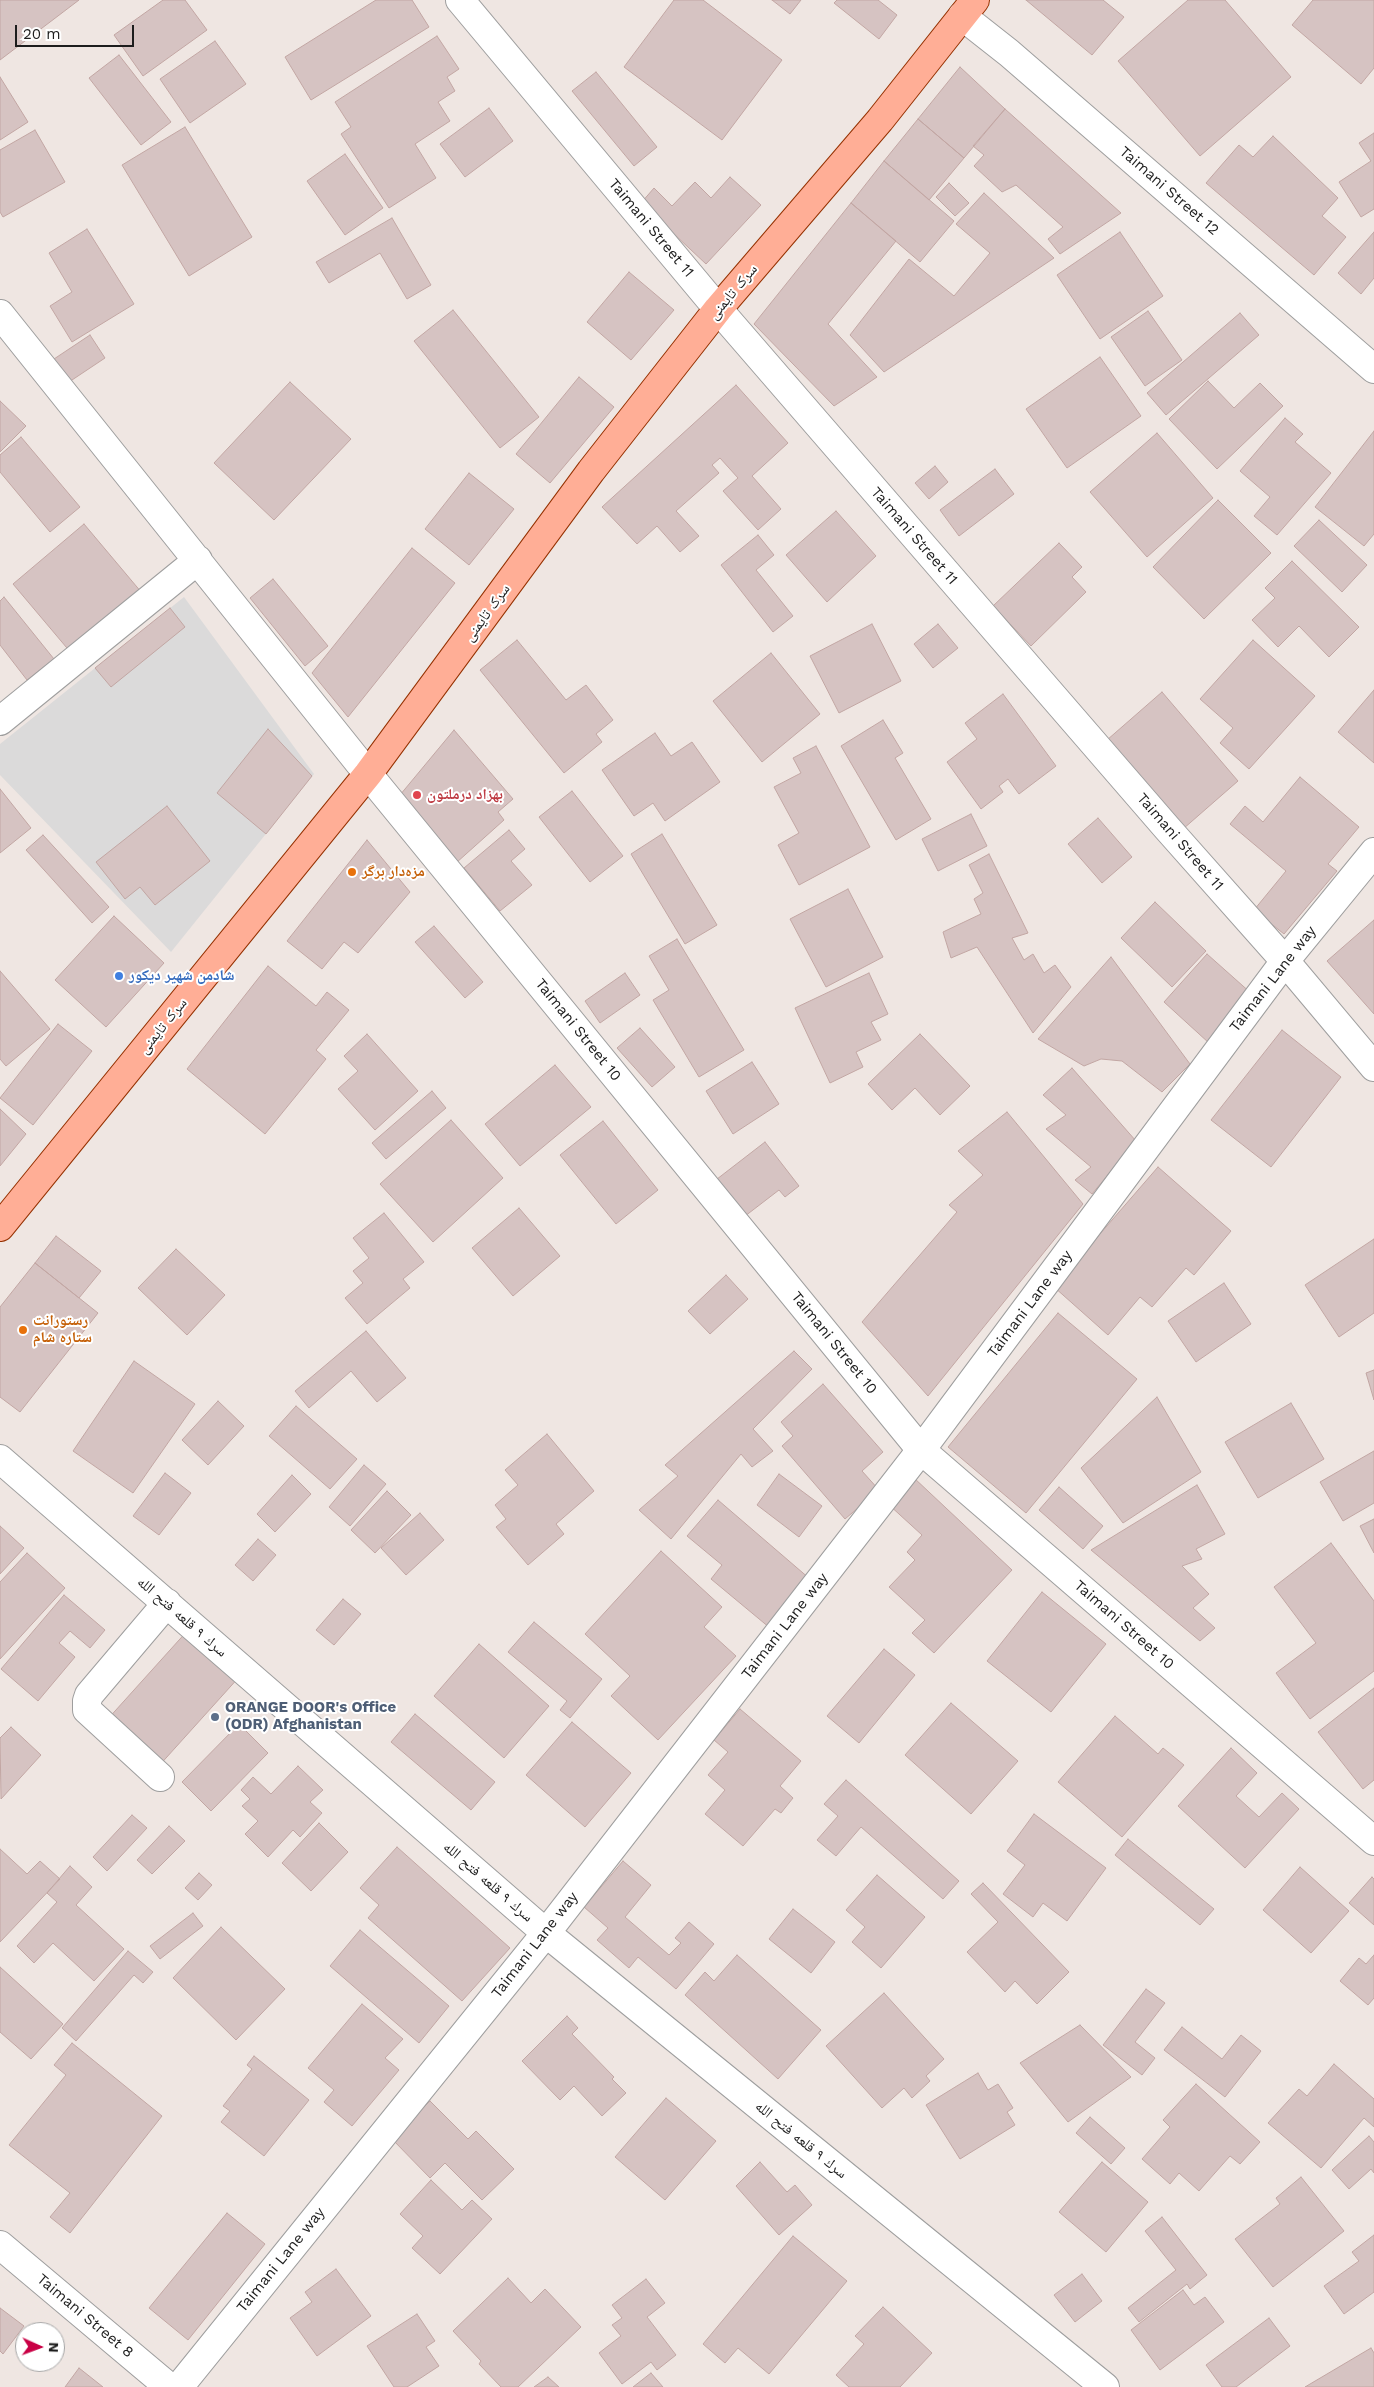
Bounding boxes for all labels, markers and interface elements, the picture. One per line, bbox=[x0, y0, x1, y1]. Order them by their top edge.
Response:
scale bar bbox=[18, 15, 136, 47]
text: 20 m bbox=[23, 25, 61, 43]
street label: Taimani Street 12 bbox=[1116, 143, 1222, 239]
street label: Taimani Street 11 bbox=[605, 175, 697, 281]
street label: سرک تایمنی bbox=[705, 261, 761, 323]
street label: Taimani Street 11 bbox=[867, 484, 961, 588]
street label: سرک تایمنی bbox=[460, 581, 514, 645]
place label: بهزاد درملتون bbox=[427, 786, 503, 804]
marker: بهزاد درملتون bbox=[411, 789, 423, 801]
street label: Taimani Street 11 bbox=[1133, 790, 1227, 894]
place label: مزه‌دار برگر bbox=[362, 863, 425, 881]
marker: مزه‌دار برگر bbox=[346, 866, 358, 878]
street label: Taimani Lane way bbox=[1226, 922, 1320, 1036]
place label: شادمن شهیر دیکور bbox=[129, 967, 234, 985]
marker: شادمن شهیر دیکور bbox=[113, 970, 125, 982]
street label: Taimani Street 10 bbox=[531, 975, 625, 1085]
street label: سرک تایمنی bbox=[135, 994, 191, 1058]
street label: Taimani Lane way bbox=[984, 1247, 1076, 1361]
street label: Taimani Street 10 bbox=[787, 1288, 881, 1398]
place label: رستورانت ستاره شام bbox=[33, 1312, 92, 1347]
marker: رستورانت ستاره شام bbox=[17, 1324, 29, 1336]
street label: Taimani Lane way bbox=[738, 1569, 832, 1683]
street label: سرك ٩ قلعه فتح الله bbox=[133, 1573, 231, 1661]
street label: Taimani Street 10 bbox=[1070, 1577, 1178, 1673]
place label: ORANGE DOOR's Office (ODR) Afghanistan bbox=[225, 1699, 396, 1734]
marker: ORANGE DOOR's Office (ODR) Afghanistan bbox=[209, 1711, 221, 1723]
street label: سرك ٩ قلعه فتح الله bbox=[439, 1838, 537, 1926]
street label: Taimani Lane way bbox=[488, 1888, 582, 2002]
street label: سرك ٩ قلعه فتح الله bbox=[751, 2097, 851, 2183]
street label: Taimani Lane way bbox=[233, 2204, 329, 2316]
street label: Taimani Street 8 bbox=[33, 2270, 137, 2362]
north arrow bbox=[15, 2322, 65, 2372]
text: N bbox=[46, 2342, 62, 2353]

